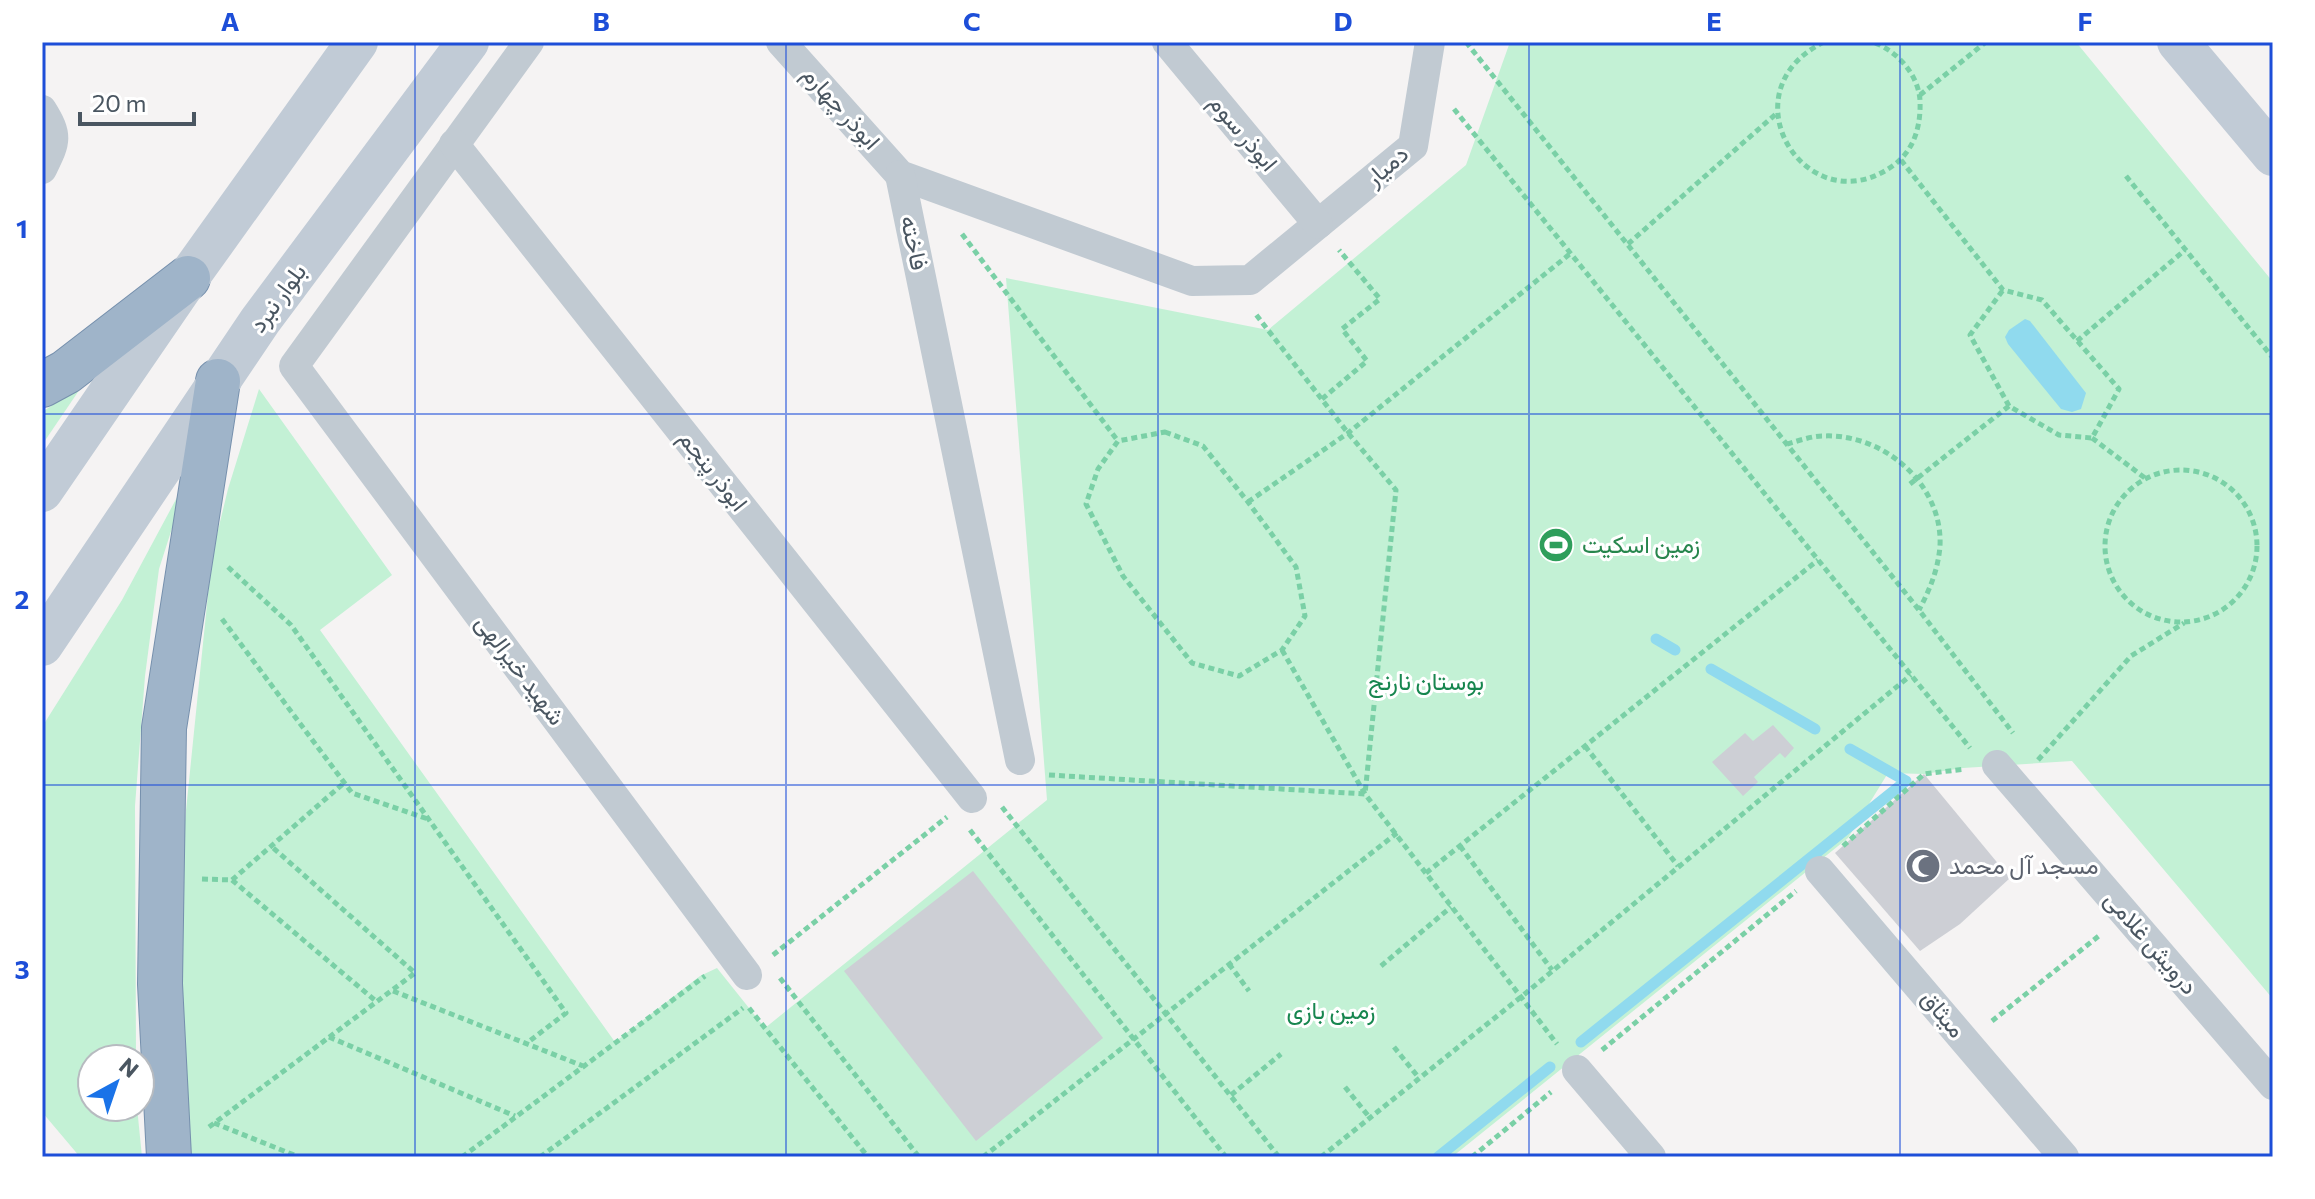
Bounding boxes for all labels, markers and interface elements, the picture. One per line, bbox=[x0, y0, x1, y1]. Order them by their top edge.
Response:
text: A bbox=[221, 5, 240, 36]
text: B bbox=[592, 5, 610, 36]
text: C bbox=[963, 5, 981, 36]
text: D bbox=[1333, 5, 1353, 36]
text: E bbox=[1706, 5, 1722, 36]
text: F bbox=[2077, 5, 2093, 36]
street label: ابوذر چهارم bbox=[795, 59, 887, 157]
scale bar bbox=[80, 76, 194, 126]
text: 20 m bbox=[92, 88, 146, 117]
street label: ابوذر سوم bbox=[1201, 88, 1285, 178]
street label: دمیار bbox=[1358, 138, 1415, 194]
text: 1 bbox=[16, 212, 28, 243]
street label: فاخته bbox=[896, 213, 935, 273]
street label: بلوار نبرد bbox=[242, 257, 313, 338]
street label: ابوذر پنجم bbox=[671, 424, 755, 518]
sports icon: زمین اسکیت bbox=[1537, 526, 1575, 564]
place label: زمین اسکیت bbox=[1582, 529, 1700, 560]
text: 2 bbox=[15, 583, 29, 614]
street label: شهید خیرالهی bbox=[469, 608, 572, 731]
park label: بوستان نارنج bbox=[1368, 666, 1484, 699]
mosque icon: مسجد آل محمد bbox=[1904, 847, 1942, 885]
place label: مسجد آل محمد bbox=[1949, 850, 2099, 880]
street label: درویش غلامی bbox=[2098, 884, 2205, 1001]
text: 3 bbox=[14, 953, 30, 984]
street label: میثاق bbox=[1915, 983, 1972, 1044]
park label: زمین بازی bbox=[1286, 995, 1376, 1026]
north arrow bbox=[76, 1043, 156, 1123]
text: N bbox=[114, 1052, 144, 1083]

